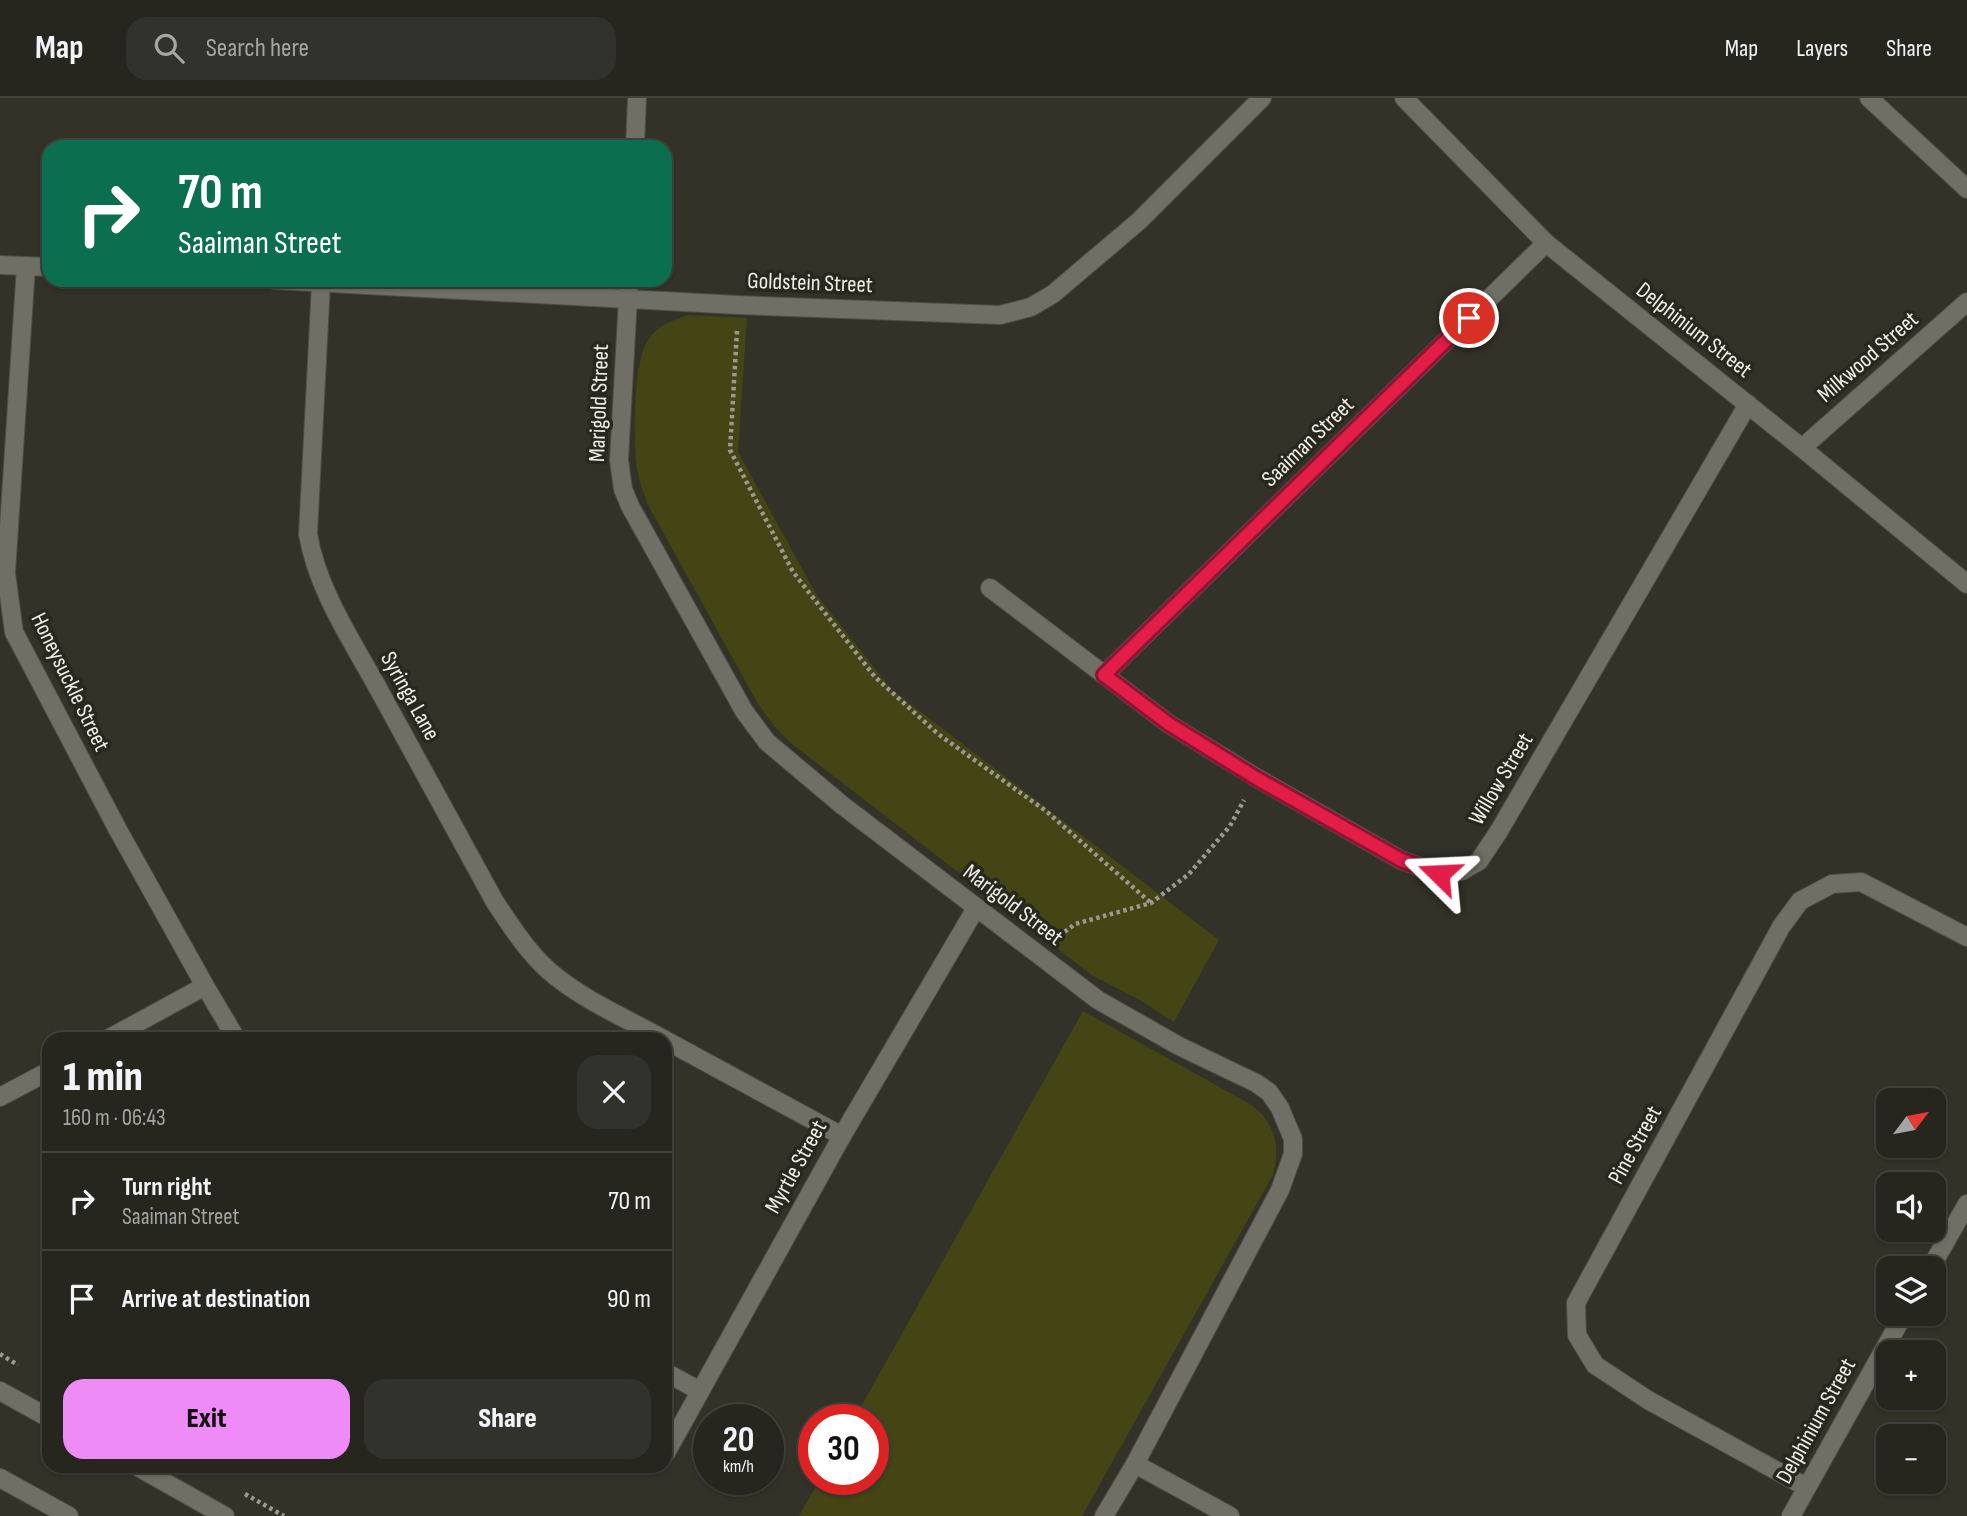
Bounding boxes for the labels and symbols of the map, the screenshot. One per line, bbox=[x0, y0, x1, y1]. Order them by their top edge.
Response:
street label: Goldstein Street bbox=[747, 267, 873, 299]
street label: Delphinium Street bbox=[1631, 276, 1757, 384]
pin bbox=[1439, 288, 1499, 348]
street label: Milkwood Street bbox=[1812, 306, 1924, 408]
street label: Marigold Street bbox=[583, 344, 615, 462]
street label: Saaiman Street bbox=[1256, 391, 1360, 493]
street label: Honeysuckle Street bbox=[24, 608, 116, 756]
street label: Syringa Lane bbox=[374, 647, 446, 745]
street label: Willow Street bbox=[1463, 728, 1539, 830]
position arrow bbox=[1402, 837, 1476, 911]
street label: Marigold Street bbox=[957, 858, 1069, 952]
north arrow bbox=[1876, 1088, 1946, 1158]
street label: Pine Street bbox=[1602, 1101, 1668, 1189]
street label: Myrtle Street bbox=[759, 1116, 833, 1218]
street label: Delphinium Street bbox=[1770, 1353, 1862, 1489]
speed limit sign: 30 bbox=[798, 1404, 889, 1495]

